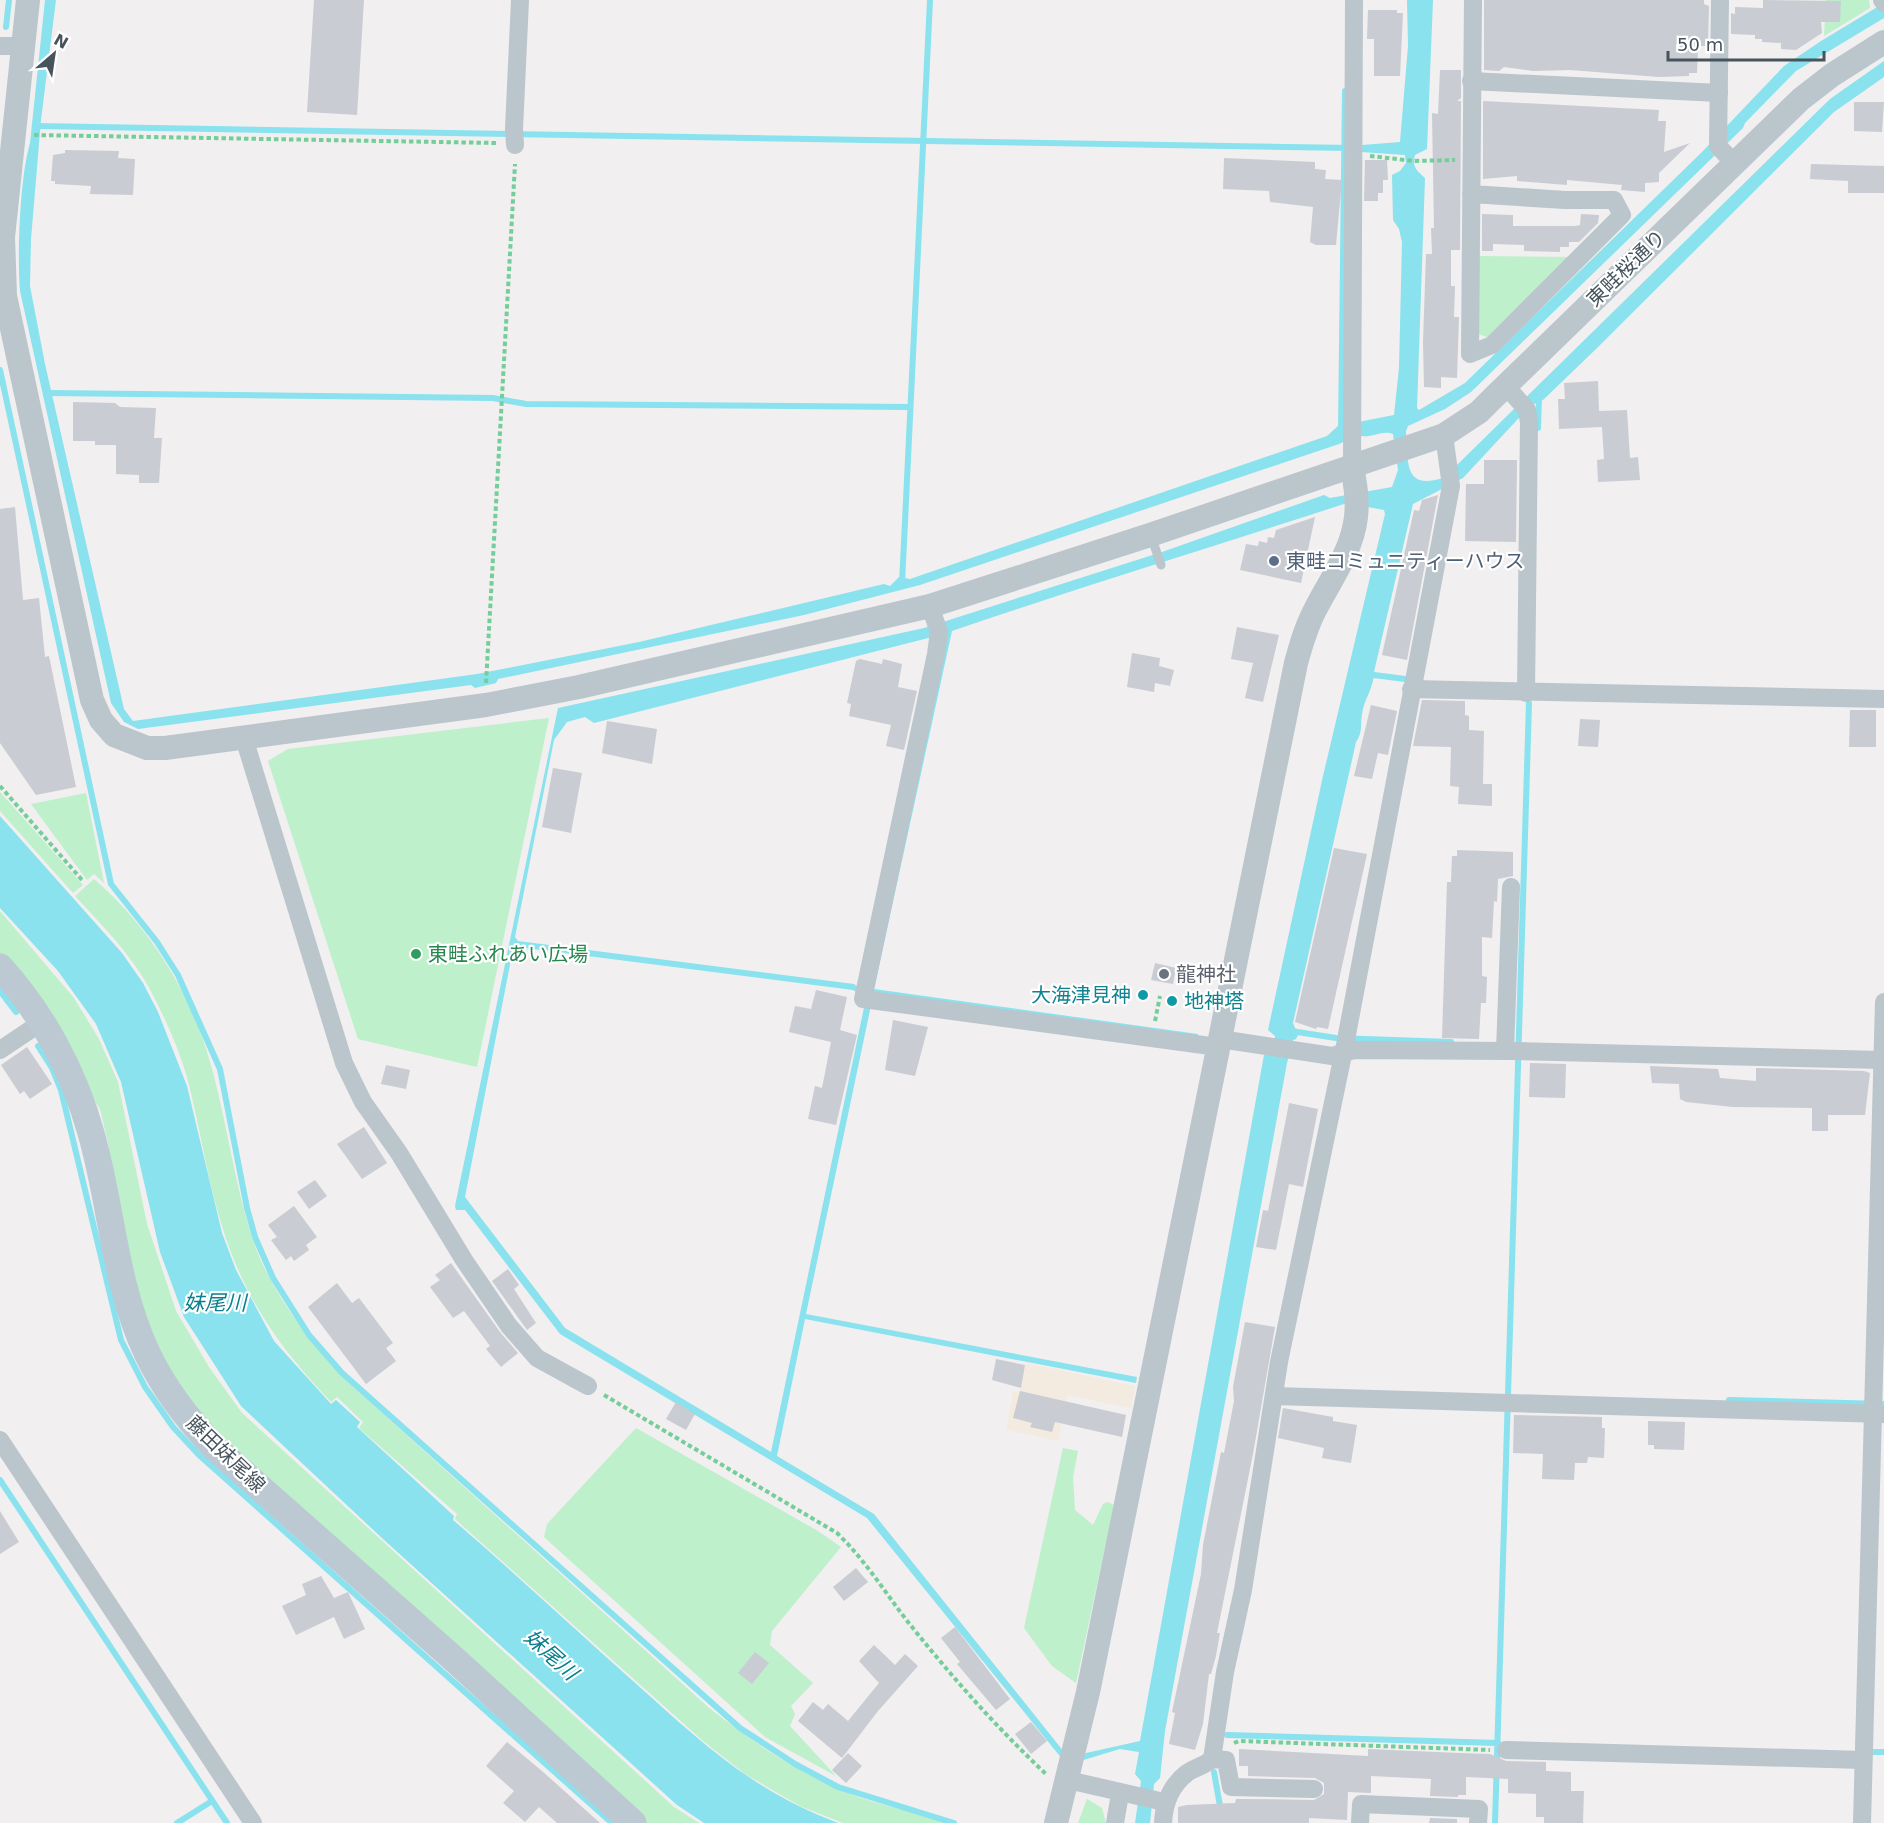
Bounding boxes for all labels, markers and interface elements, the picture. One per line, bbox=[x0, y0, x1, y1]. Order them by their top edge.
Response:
north arrow bbox=[24, 24, 84, 84]
scale bar bbox=[1668, 24, 1824, 62]
text: N bbox=[51, 30, 71, 53]
text: 50 m bbox=[1677, 34, 1723, 55]
street label: 東畦桜通り bbox=[1582, 225, 1670, 311]
place label: 東畦コミュニティーハウス bbox=[1286, 549, 1524, 573]
marker: 東畦コミュニティーハウス bbox=[1267, 554, 1281, 568]
place label: 東畦ふれあい広場 bbox=[428, 942, 588, 966]
marker: 東畦ふれあい広場 bbox=[409, 947, 423, 961]
place label: 龍神社 bbox=[1176, 962, 1236, 986]
marker: 龍神社 bbox=[1157, 967, 1171, 981]
place label: 大海津見神 bbox=[1031, 983, 1131, 1007]
marker: 大海津見神 bbox=[1136, 988, 1150, 1002]
place label: 地神塔 bbox=[1184, 989, 1244, 1013]
marker: 地神塔 bbox=[1165, 994, 1179, 1008]
water label: 妹尾川 bbox=[184, 1291, 248, 1315]
street label: 藤田妹尾線 bbox=[182, 1411, 270, 1497]
water label: 妹尾川 bbox=[520, 1625, 584, 1686]

